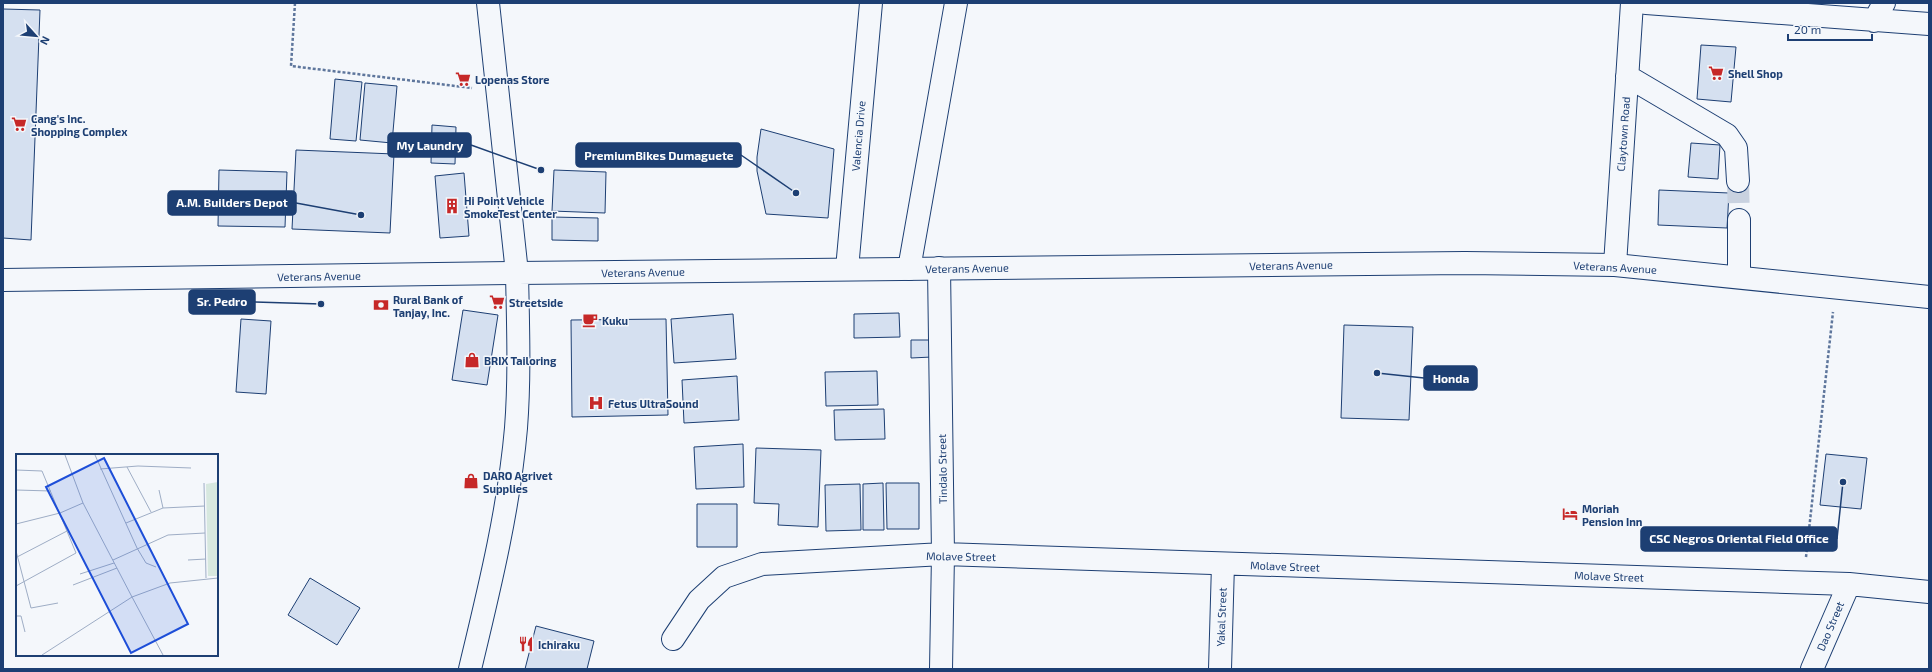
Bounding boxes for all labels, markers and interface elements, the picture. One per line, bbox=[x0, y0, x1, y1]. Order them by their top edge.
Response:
north arrow bbox=[16, 16, 56, 56]
scale bar bbox=[1788, 16, 1872, 42]
text: 20 m bbox=[1794, 22, 1821, 36]
text: N bbox=[38, 34, 53, 47]
supermarket icon: Shell Shop bbox=[1707, 64, 1725, 82]
place label: Shell Shop bbox=[1728, 67, 1783, 80]
supermarket icon: Lopenas Store bbox=[454, 70, 472, 88]
place label: Lopenas Store bbox=[475, 73, 550, 86]
street label: Claytown Road bbox=[1614, 96, 1632, 172]
street label: Valencia Drive bbox=[848, 100, 868, 172]
place label: Cang's Inc. Shopping Complex bbox=[31, 112, 128, 138]
supermarket icon: Cang's Inc. Shopping Complex bbox=[10, 115, 28, 133]
callout: My Laundry bbox=[388, 133, 471, 157]
text: My Laundry bbox=[397, 138, 464, 153]
callout: PremiumBikes Dumaguete bbox=[576, 143, 741, 167]
text: PremiumBikes Dumaguete bbox=[584, 148, 734, 162]
callout: A.M. Builders Depot bbox=[168, 191, 296, 215]
place label: Hi Point Vehicle SmokeTest Center bbox=[464, 194, 557, 220]
text: A.M. Builders Depot bbox=[176, 195, 288, 209]
building icon: Hi Point Vehicle SmokeTest Center bbox=[443, 197, 461, 215]
street label: Veterans Avenue bbox=[1249, 258, 1333, 272]
street label: Veterans Avenue bbox=[1573, 258, 1657, 276]
street label: Veterans Avenue bbox=[925, 261, 1009, 275]
street label: Veterans Avenue bbox=[601, 265, 685, 279]
street label: Veterans Avenue bbox=[277, 269, 361, 283]
callout: Sr. Pedro bbox=[189, 290, 255, 314]
place label: Rural Bank of Tanjay, Inc. bbox=[393, 293, 463, 320]
supermarket icon: Streetside bbox=[488, 293, 506, 311]
text: Sr. Pedro bbox=[197, 294, 247, 308]
bank icon: Rural Bank of Tanjay, Inc. bbox=[372, 296, 390, 314]
place label: Streetside bbox=[509, 296, 563, 309]
cafe icon: Kuku bbox=[581, 311, 599, 329]
place label: Kuku bbox=[602, 314, 628, 327]
shop icon: BRIX Tailoring bbox=[463, 351, 481, 369]
place label: BRIX Tailoring bbox=[484, 354, 557, 367]
callout: Honda bbox=[1424, 366, 1477, 390]
text: Honda bbox=[1433, 371, 1469, 385]
hospital icon: Fetus UltraSound bbox=[587, 394, 605, 412]
place label: Fetus UltraSound bbox=[608, 397, 699, 410]
street label: Tindalo Street bbox=[935, 434, 949, 504]
inset map bbox=[16, 454, 218, 656]
place label: DARO Agrivet Supplies bbox=[483, 469, 553, 495]
shop icon: DARO Agrivet Supplies bbox=[462, 472, 480, 490]
place label: Moriah Pension Inn bbox=[1582, 502, 1642, 528]
hotel icon: Moriah Pension Inn bbox=[1561, 505, 1579, 523]
callout: CSC Negros Oriental Field Office bbox=[1641, 527, 1837, 551]
text: CSC Negros Oriental Field Office bbox=[1649, 531, 1829, 545]
street label: Molave Street bbox=[926, 549, 996, 563]
street label: Molave Street bbox=[1250, 558, 1320, 574]
street label: Molave Street bbox=[1574, 568, 1644, 584]
street label: Yakal Street bbox=[1213, 587, 1229, 647]
street label: Dao Street bbox=[1814, 599, 1846, 653]
restaurant icon: Ichiraku bbox=[517, 635, 535, 653]
place label: Ichiraku bbox=[538, 638, 580, 651]

